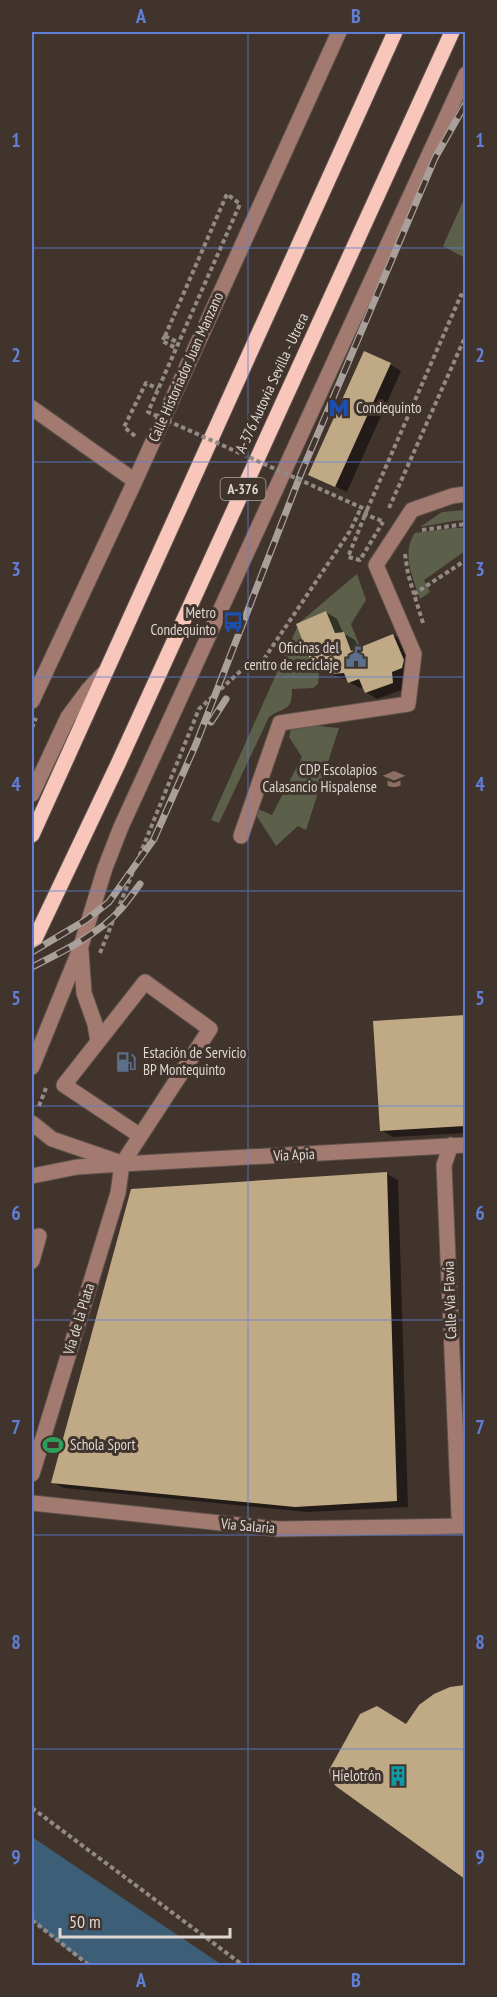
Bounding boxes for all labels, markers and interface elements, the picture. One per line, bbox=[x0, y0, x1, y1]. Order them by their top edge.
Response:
text: A bbox=[135, 3, 147, 29]
text: B bbox=[351, 3, 361, 29]
text: 1 bbox=[11, 127, 21, 153]
text: 1 bbox=[475, 127, 485, 153]
street label: Calle Historiador Juan Manzano bbox=[144, 289, 227, 445]
street label: A-376 Autovía Sevilla - Utrera bbox=[231, 310, 312, 456]
text: 2 bbox=[11, 342, 21, 368]
text: 2 bbox=[475, 342, 485, 368]
metro station icon: Condequinto bbox=[327, 396, 351, 420]
place label: Condequinto bbox=[356, 398, 421, 417]
road number: A-376 bbox=[220, 478, 266, 500]
text: 3 bbox=[11, 556, 21, 582]
text: 3 bbox=[475, 556, 485, 582]
place label: Metro Condequinto bbox=[151, 603, 216, 639]
bus stop icon: Metro Condequinto bbox=[221, 610, 245, 634]
place label: Oficinas del centro de reciclaje bbox=[244, 638, 340, 674]
public building icon: Oficinas del centro de reciclaje bbox=[344, 645, 368, 669]
place label: CDP Escolapios Calasancio Hispalense bbox=[262, 760, 377, 796]
school or university icon: CDP Escolapios Calasancio Hispalense bbox=[382, 767, 406, 791]
text: 4 bbox=[11, 771, 21, 797]
text: 4 bbox=[475, 771, 485, 797]
text: 5 bbox=[11, 985, 21, 1011]
text: 5 bbox=[475, 985, 485, 1011]
place label: Estación de Servicio BP Montequinto bbox=[143, 1043, 246, 1079]
fuel station icon: Estación de Servicio BP Montequinto bbox=[114, 1050, 138, 1074]
street label: Vía Apia bbox=[272, 1144, 315, 1165]
text: 6 bbox=[11, 1200, 21, 1226]
text: 6 bbox=[475, 1200, 485, 1226]
street label: Calle Vía Flavia bbox=[439, 1261, 460, 1339]
street label: Vía de la Plata bbox=[58, 1281, 98, 1358]
text: 7 bbox=[11, 1414, 21, 1440]
text: 7 bbox=[475, 1414, 485, 1440]
sports icon: Schola Sport bbox=[41, 1433, 65, 1457]
place label: Schola Sport bbox=[70, 1435, 136, 1454]
street label: Vía Salaria bbox=[219, 1514, 276, 1537]
text: 8 bbox=[11, 1629, 21, 1655]
text: 8 bbox=[475, 1629, 485, 1655]
building icon: Hielotrón bbox=[386, 1764, 410, 1788]
place label: Hielotrón bbox=[332, 1766, 381, 1785]
text: 9 bbox=[11, 1844, 21, 1870]
text: 9 bbox=[475, 1844, 485, 1870]
scale bar bbox=[60, 1901, 230, 1939]
text: 50 m bbox=[69, 1910, 101, 1933]
text: A bbox=[135, 1967, 147, 1993]
text: B bbox=[351, 1967, 361, 1993]

